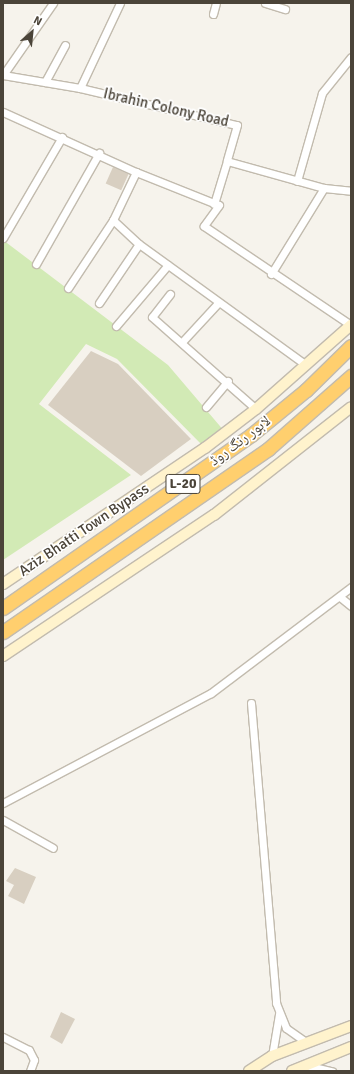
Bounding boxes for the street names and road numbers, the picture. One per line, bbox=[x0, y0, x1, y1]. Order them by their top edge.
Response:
street label: Ibrahin Colony Road bbox=[102, 85, 230, 131]
street label: لاہور رنگ روڈ bbox=[206, 412, 274, 470]
road number: L-20 bbox=[165, 472, 201, 496]
street label: Aziz Bhatti Town Bypass bbox=[15, 480, 153, 580]

